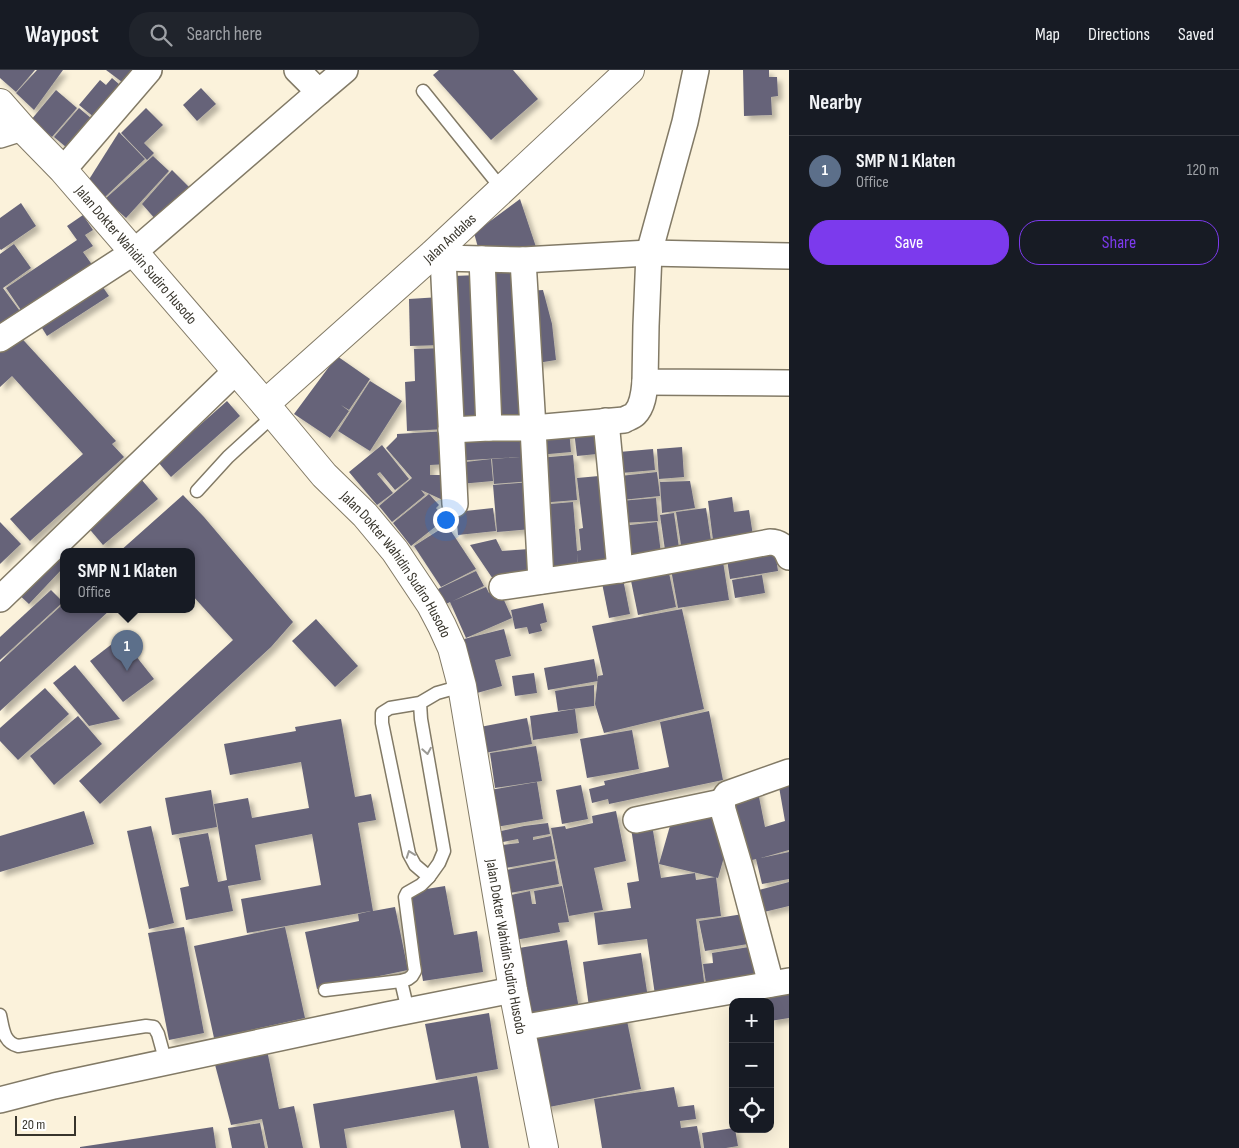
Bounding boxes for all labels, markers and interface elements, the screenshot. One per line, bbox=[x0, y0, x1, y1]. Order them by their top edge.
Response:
search box bbox=[129, 12, 479, 57]
text: Waypost bbox=[25, 20, 99, 49]
icon: search bbox=[147, 21, 175, 49]
text: Search here bbox=[187, 23, 262, 46]
text: Map bbox=[1035, 24, 1060, 45]
text: Directions bbox=[1088, 24, 1150, 45]
text: Saved bbox=[1178, 24, 1214, 45]
text: Nearby bbox=[809, 90, 862, 115]
text: SMP N 1 Klaten bbox=[856, 150, 955, 173]
text: 1 bbox=[822, 161, 828, 180]
text: 120 m bbox=[1187, 161, 1219, 180]
text: Office bbox=[856, 173, 889, 192]
street label: Jalan Dokter Wahidin Sudiro Husodo bbox=[70, 181, 201, 328]
street label: Jalan Andalas bbox=[419, 209, 480, 268]
button: Save bbox=[809, 220, 1009, 265]
button: Share bbox=[1019, 220, 1219, 265]
street label: Jalan Dokter Wahidin Sudiro Husodo bbox=[336, 486, 455, 640]
your location bbox=[433, 507, 459, 533]
popup bbox=[60, 548, 195, 613]
text: SMP N 1 Klaten bbox=[78, 560, 177, 583]
text: Office bbox=[78, 583, 111, 602]
pin: 1 bbox=[111, 630, 143, 671]
one-way arrow bbox=[422, 746, 432, 755]
one-way arrow bbox=[406, 850, 416, 859]
street label: Jalan Dokter Wahidin Sudiro Husodo bbox=[482, 857, 531, 1036]
map controls bbox=[729, 998, 774, 1133]
button: + bbox=[729, 998, 774, 1043]
button: − bbox=[729, 1043, 774, 1088]
button: locate bbox=[729, 1088, 774, 1133]
scale bar bbox=[15, 1113, 76, 1136]
text: 20 m bbox=[22, 1116, 45, 1133]

